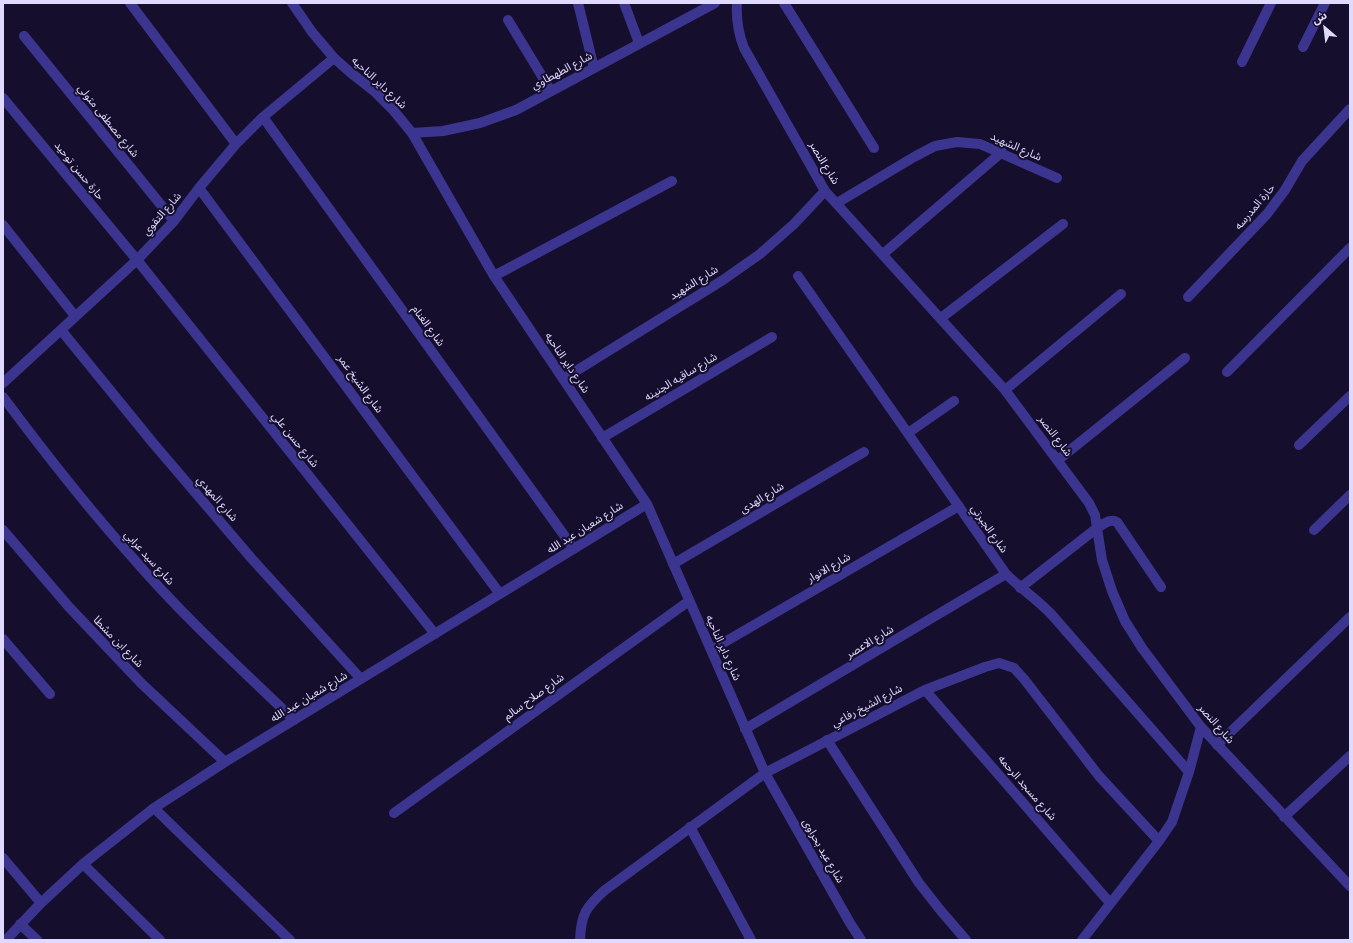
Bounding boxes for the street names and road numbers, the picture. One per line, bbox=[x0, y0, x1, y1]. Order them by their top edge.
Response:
street label: شارع الطهطاوي bbox=[529, 49, 595, 93]
street label: شارع داير الناحيه bbox=[349, 54, 409, 112]
street label: شارع مصطفى متولي bbox=[74, 82, 142, 160]
street label: شارع الشهيد bbox=[988, 130, 1044, 164]
street label: حارة حسن توحيد bbox=[51, 139, 107, 203]
street label: شارع النصر bbox=[806, 139, 842, 187]
street label: حارة المدرسه bbox=[1232, 181, 1278, 233]
street label: شارع التقوي bbox=[140, 190, 184, 238]
street label: شارع الشهيد bbox=[667, 263, 721, 303]
street label: شارع الغنام bbox=[409, 303, 447, 349]
street label: شارع داير الناحيه bbox=[542, 330, 592, 396]
street label: شارع ساقيه الجنينه bbox=[642, 350, 720, 404]
street label: شارع الشيخ عمر bbox=[334, 352, 386, 416]
street label: شارع حسن علي bbox=[269, 410, 321, 470]
street label: شارع النصر bbox=[1035, 413, 1075, 459]
street label: شارع المهدي bbox=[194, 474, 240, 524]
street label: شارع الهدى bbox=[737, 480, 787, 516]
street label: شارع شعبان عبد الله bbox=[544, 499, 626, 557]
street label: شارع الجبرتي bbox=[968, 502, 1010, 556]
street label: شارع سيد عرابي bbox=[121, 528, 177, 588]
street label: شارع الانوار bbox=[805, 550, 853, 586]
street label: شارع داير الناحيه bbox=[703, 613, 743, 683]
street label: شارع ابن مشطا bbox=[90, 614, 146, 670]
street label: شارع الاعصر bbox=[844, 623, 896, 661]
street label: شارع شعبان عبد الله bbox=[268, 669, 350, 725]
street label: شارع صلاح سالم bbox=[501, 671, 567, 723]
street label: شارع الشيخ رفاعي bbox=[829, 682, 905, 730]
street label: شارع النصر bbox=[1195, 702, 1237, 746]
street label: شارع مسجد الرحمه bbox=[995, 753, 1059, 823]
street label: شارع عيد بحراوى bbox=[799, 816, 847, 886]

